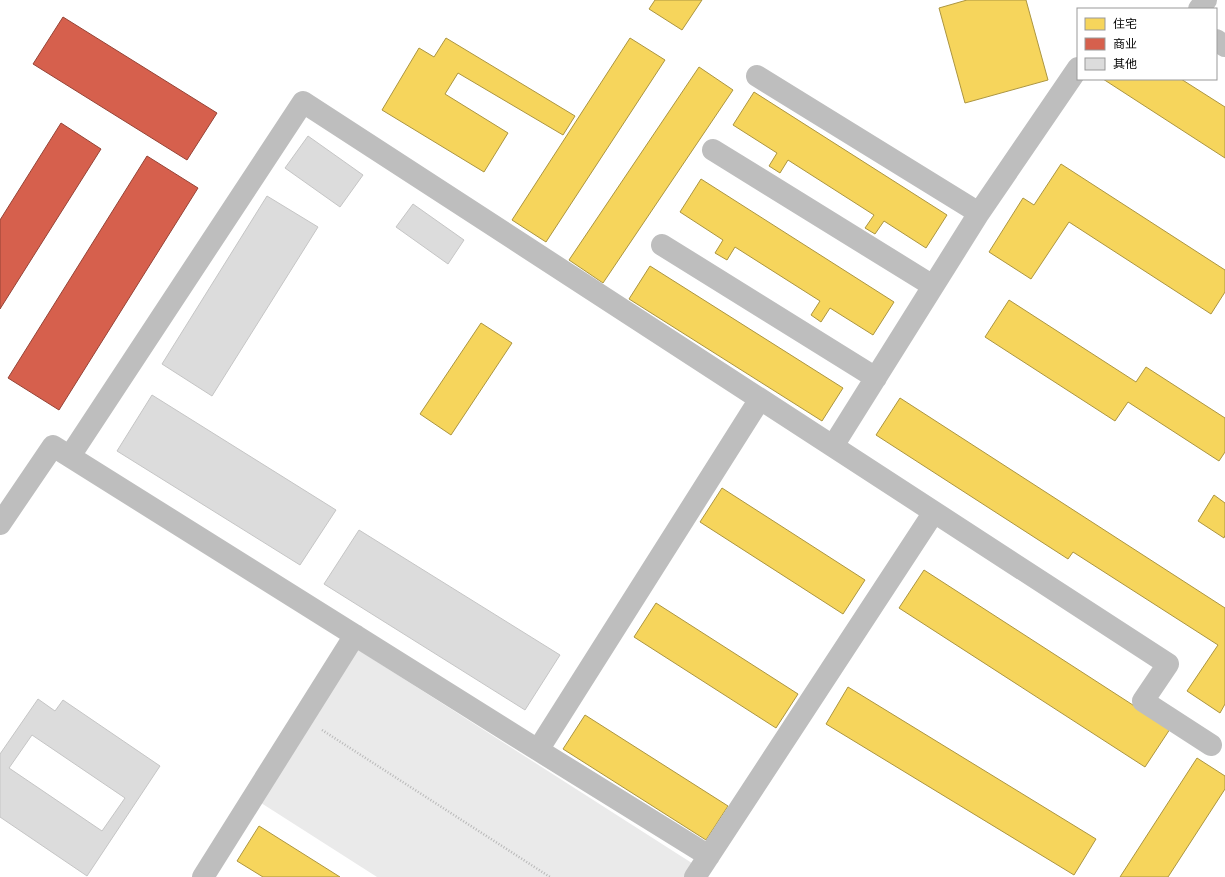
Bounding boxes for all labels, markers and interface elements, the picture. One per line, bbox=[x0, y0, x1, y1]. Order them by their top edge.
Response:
legend bbox=[1077, 8, 1217, 80]
text: 住宅 bbox=[1113, 16, 1137, 32]
text: 商业 bbox=[1113, 36, 1137, 52]
text: 其他 bbox=[1113, 56, 1137, 72]

